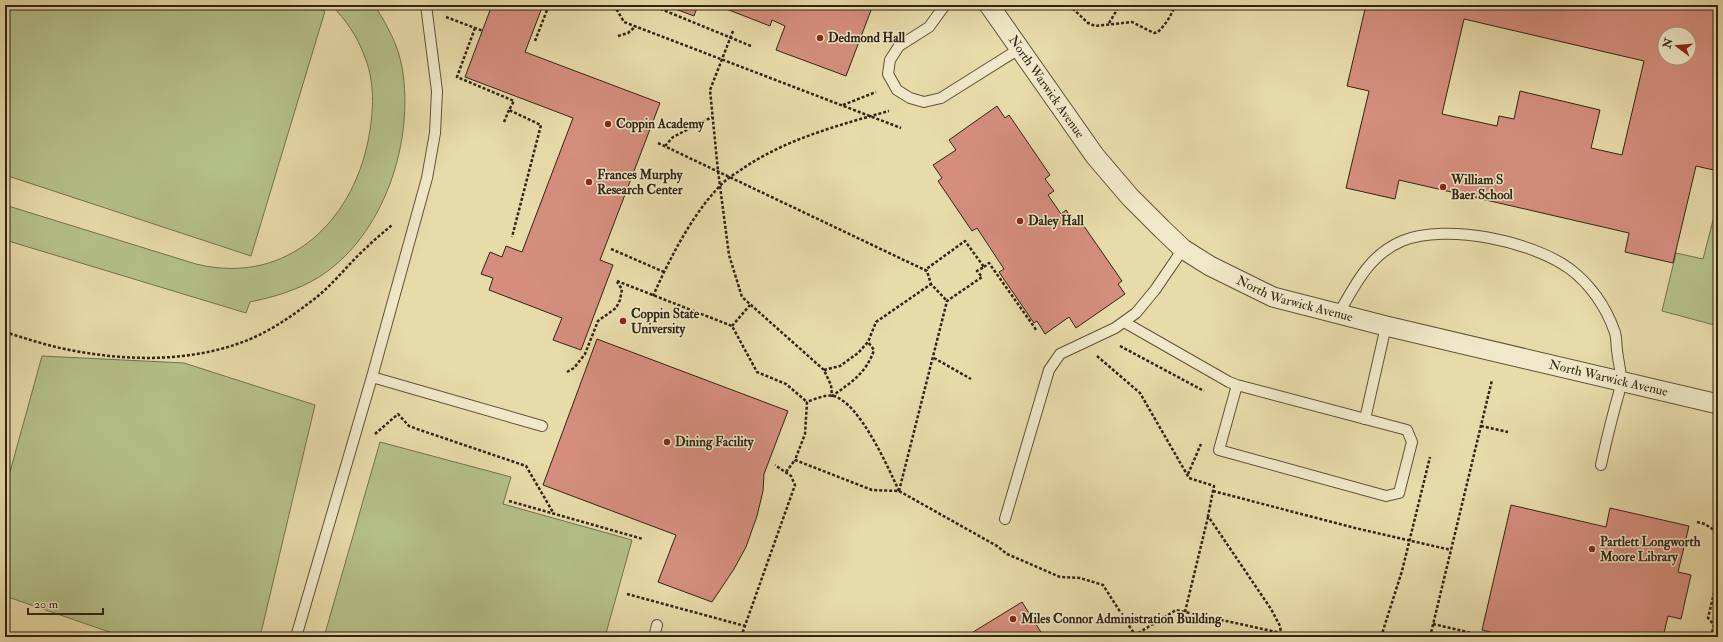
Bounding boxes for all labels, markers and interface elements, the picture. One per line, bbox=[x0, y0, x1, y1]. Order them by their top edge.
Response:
north arrow bbox=[1657, 26, 1697, 66]
place label: Dedmond Hall bbox=[828, 30, 906, 46]
street label: North Warwick Avenue bbox=[1005, 32, 1088, 142]
marker: Dedmond Hall bbox=[815, 33, 825, 43]
text: N bbox=[1660, 36, 1676, 51]
place label: Coppin Academy bbox=[616, 116, 705, 133]
marker: Coppin Academy bbox=[603, 119, 613, 129]
place label: Frances Murphy Research Center bbox=[597, 167, 684, 198]
place label: William S Baer School bbox=[1450, 172, 1514, 203]
marker: Frances Murphy Research Center bbox=[584, 177, 594, 187]
marker: William S Baer School bbox=[1438, 182, 1448, 192]
place label: Daley Hall bbox=[1028, 213, 1084, 230]
marker: Daley Hall bbox=[1015, 216, 1025, 226]
street label: North Warwick Avenue bbox=[1234, 272, 1355, 325]
place label: Coppin State University bbox=[631, 306, 700, 338]
marker: Coppin State University bbox=[618, 316, 628, 326]
street label: North Warwick Avenue bbox=[1547, 357, 1670, 400]
place label: Dining Facility bbox=[675, 434, 755, 451]
marker: Dining Facility bbox=[662, 437, 672, 447]
place label: Partlett Longworth Moore Library bbox=[1599, 534, 1701, 566]
marker: Partlett Longworth Moore Library bbox=[1587, 544, 1597, 554]
scale bar bbox=[28, 590, 103, 616]
text: 20 m bbox=[34, 597, 59, 612]
place label: Miles Connor Administration Building bbox=[1020, 611, 1222, 628]
marker: Miles Connor Administration Building bbox=[1008, 614, 1018, 624]

